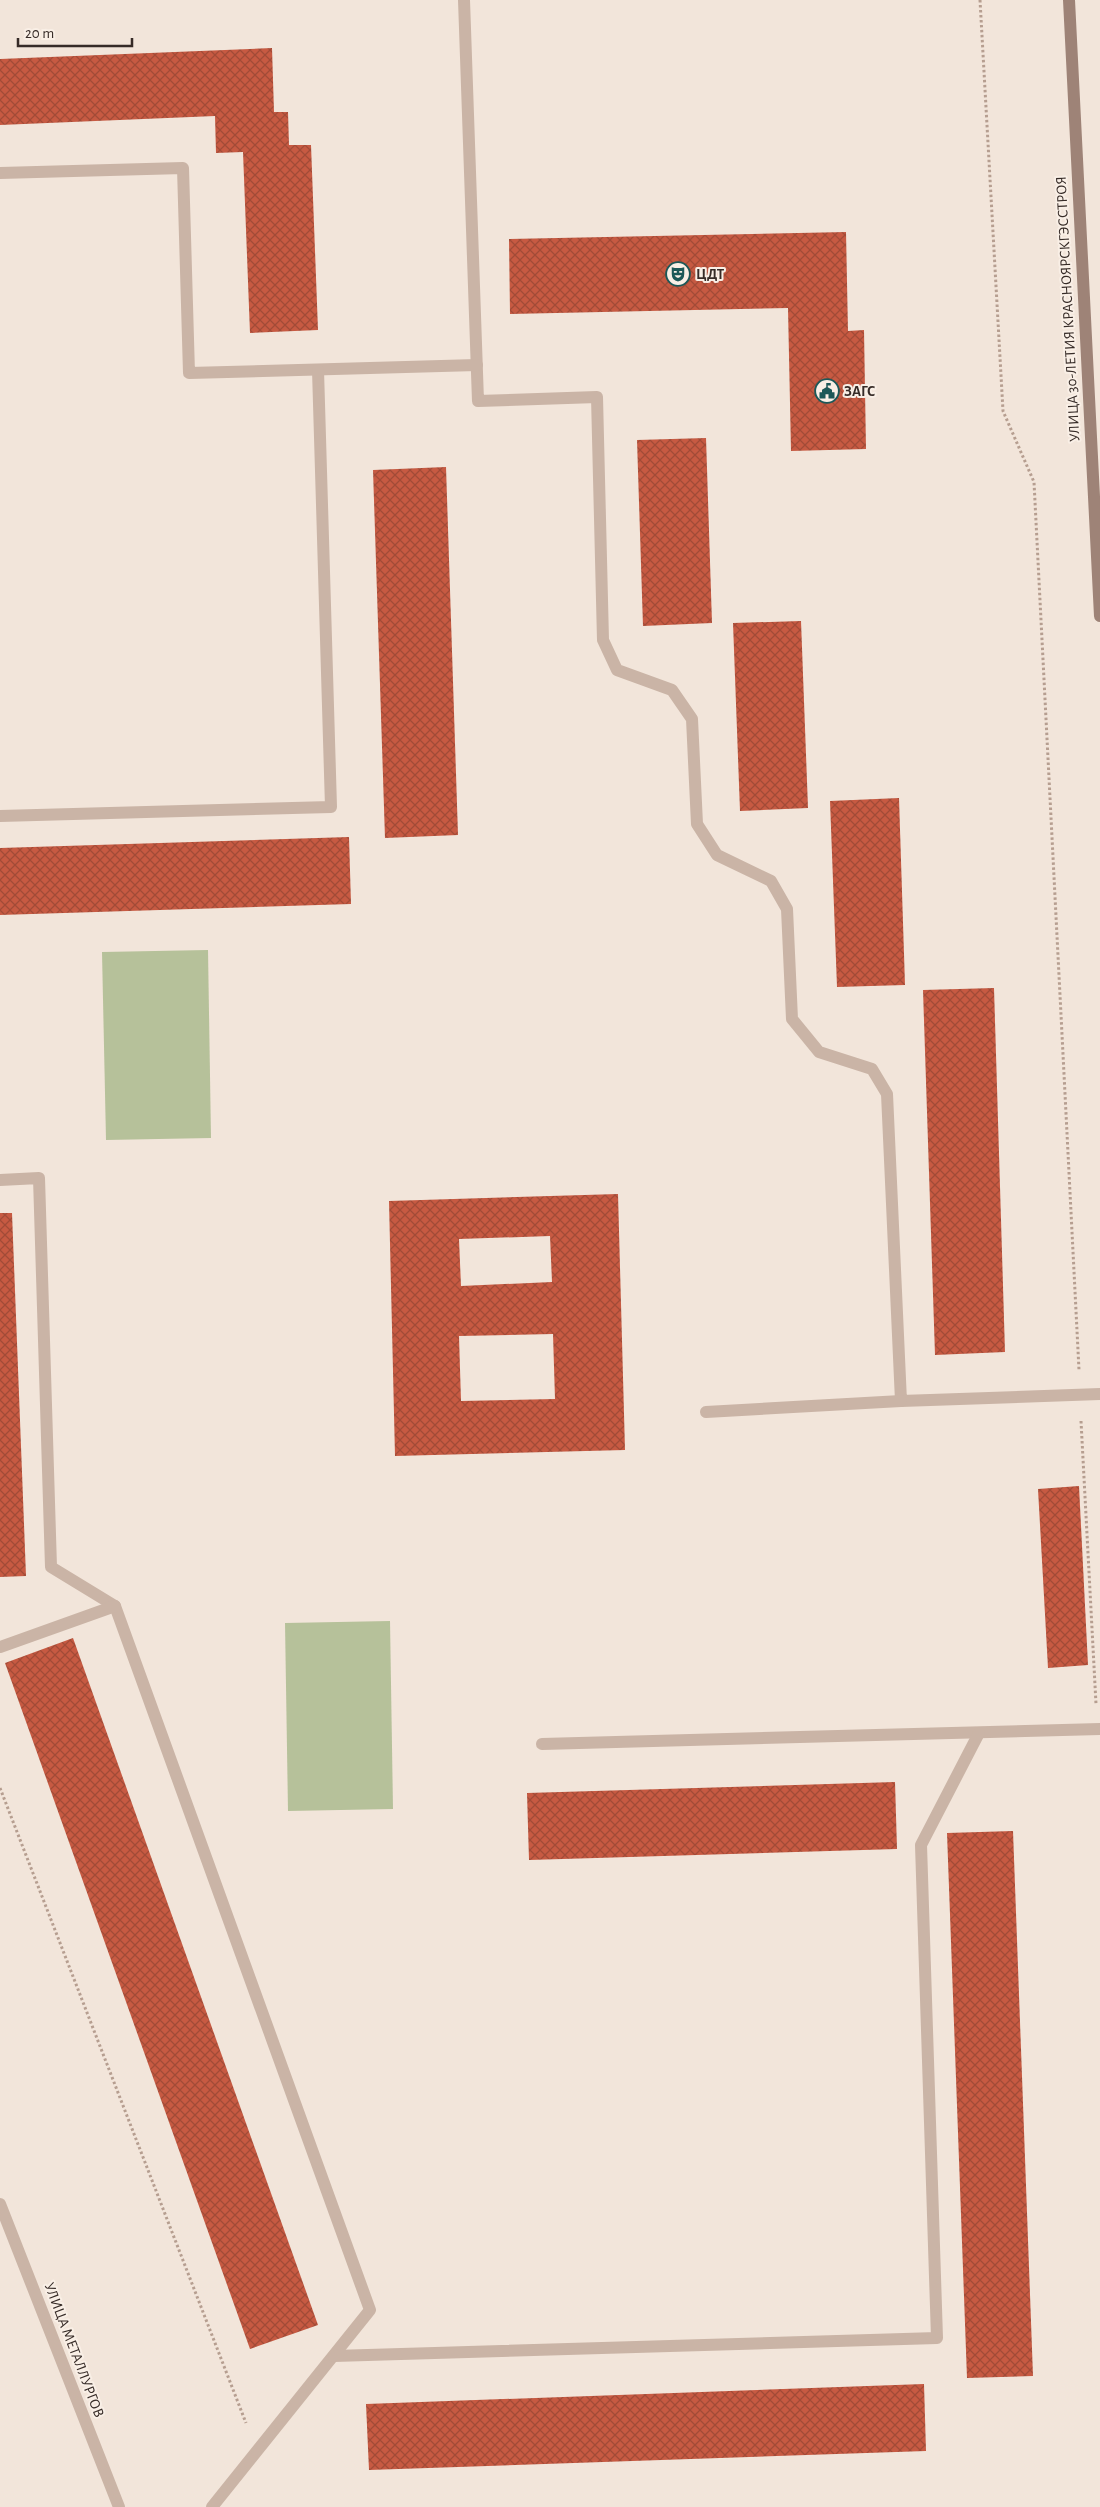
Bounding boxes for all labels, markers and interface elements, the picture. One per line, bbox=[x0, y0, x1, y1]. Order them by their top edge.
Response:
scale bar bbox=[18, 15, 131, 47]
text: 20 m bbox=[25, 26, 54, 41]
street label: УЛИЦА 30-ЛЕТИЯ КРАСНОЯРСКГЭССТРОЯ bbox=[1054, 176, 1082, 442]
theatre icon: ЦДТ bbox=[665, 261, 691, 287]
place label: ЦДТ bbox=[696, 267, 725, 282]
public building icon: ЗАГС bbox=[814, 378, 840, 404]
place label: ЗАГС bbox=[844, 384, 875, 399]
street label: УЛИЦА МЕТАЛЛУРГОВ bbox=[41, 2280, 107, 2420]

